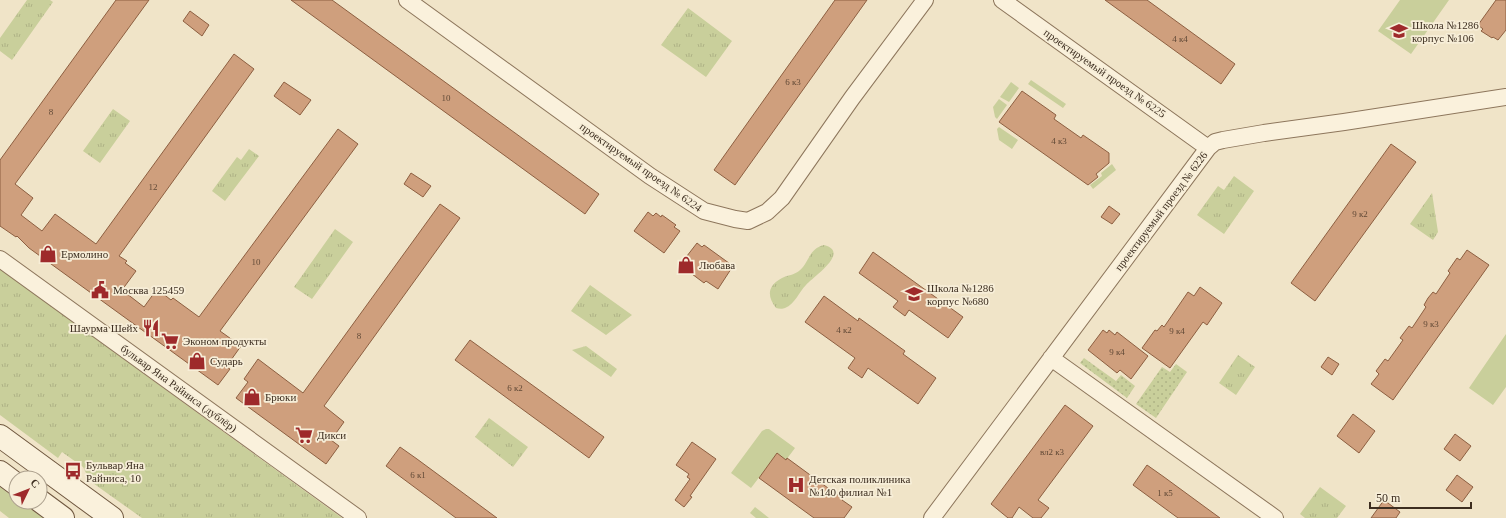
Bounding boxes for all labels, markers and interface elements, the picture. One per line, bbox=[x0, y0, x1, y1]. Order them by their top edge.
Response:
place label: Школа №1286 корпус №106 bbox=[1412, 19, 1479, 44]
school or university icon: Школа №1286 корпус №106 bbox=[1389, 21, 1409, 41]
street label: проектируемый проезд № 6225 bbox=[1042, 26, 1169, 120]
house number: 4 к4 bbox=[1172, 34, 1188, 44]
house number: 6 к3 bbox=[785, 77, 801, 87]
house number: 10 bbox=[442, 93, 451, 103]
house number: 8 bbox=[49, 107, 54, 117]
street label: проектируемый проезд № 6224 bbox=[578, 120, 705, 214]
house number: 4 к3 bbox=[1051, 136, 1067, 146]
street label: проектируемый проезд № 6226 bbox=[1112, 149, 1210, 273]
house number: 12 bbox=[149, 182, 158, 192]
house number: 9 к2 bbox=[1352, 209, 1368, 219]
shop icon: Ермолино bbox=[38, 244, 58, 264]
place label: Ермолино bbox=[61, 248, 109, 260]
shop icon: Любава bbox=[676, 255, 696, 275]
house number: 10 bbox=[252, 257, 261, 267]
place label: Любава bbox=[699, 259, 735, 271]
public building icon: Москва 125459 bbox=[90, 280, 110, 300]
place label: Школа №1286 корпус №680 bbox=[927, 282, 994, 307]
place label: Москва 125459 bbox=[113, 284, 185, 296]
school or university icon: Школа №1286 корпус №680 bbox=[904, 284, 924, 304]
restaurant icon: Шаурма Шейх bbox=[141, 318, 161, 338]
house number: 9 к3 bbox=[1423, 319, 1439, 329]
place label: Шаурма Шейх bbox=[70, 322, 138, 334]
house number: 4 к2 bbox=[836, 325, 852, 335]
house number: 9 к4 bbox=[1169, 326, 1185, 336]
supermarket icon: Эконом продукты bbox=[160, 331, 180, 351]
house number: 8 bbox=[357, 331, 362, 341]
place label: Эконом продукты bbox=[183, 335, 267, 347]
street label: бульвар Яна Райниса (дублёр) bbox=[118, 342, 240, 435]
house number: 9 к4 bbox=[1109, 347, 1125, 357]
shop icon: Сударь bbox=[187, 351, 207, 371]
place label: Сударь bbox=[210, 355, 243, 367]
house number: 6 к2 bbox=[507, 383, 523, 393]
shop icon: Брюки bbox=[242, 387, 262, 407]
place label: Брюки bbox=[265, 391, 296, 403]
supermarket icon: Дикси bbox=[294, 425, 314, 445]
place label: Дикси bbox=[317, 429, 346, 441]
house number: вл2 к3 bbox=[1040, 447, 1065, 457]
place label: Бульвар Яна Райниса, 10 bbox=[86, 459, 144, 484]
bus stop icon: Бульвар Яна Райниса, 10 bbox=[63, 461, 83, 481]
north arrow bbox=[8, 470, 48, 510]
house number: 6 к1 bbox=[410, 470, 426, 480]
place label: Детская поликлиника №140 филиал №1 bbox=[809, 473, 911, 498]
hospital icon: Детская поликлиника №140 филиал №1 bbox=[786, 475, 806, 495]
text: С bbox=[28, 476, 42, 490]
scale bar bbox=[1370, 484, 1471, 510]
house number: 1 к5 bbox=[1157, 488, 1173, 498]
text: 50 m bbox=[1376, 491, 1401, 505]

